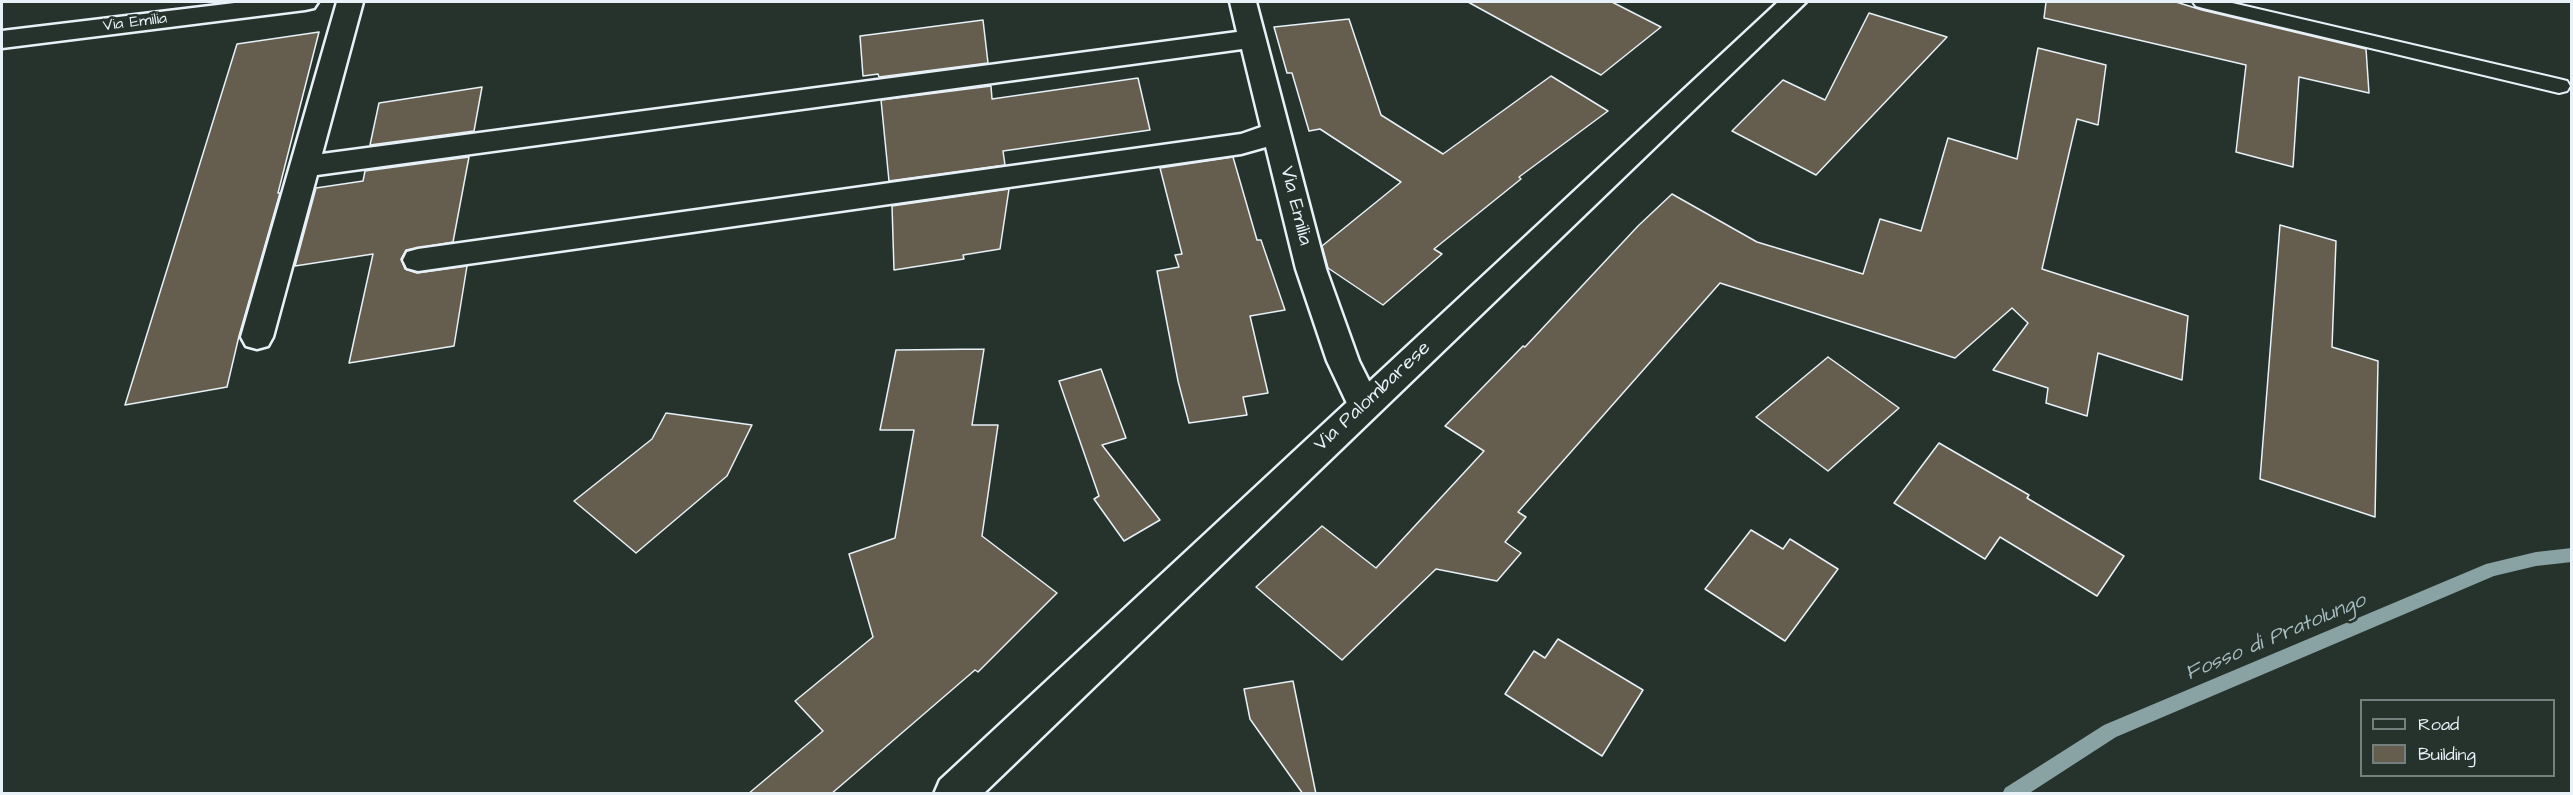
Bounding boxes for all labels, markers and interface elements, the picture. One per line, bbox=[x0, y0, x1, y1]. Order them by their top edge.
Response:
street label: Via Emilia bbox=[102, 10, 168, 36]
street label: Via Emilia bbox=[1274, 164, 1316, 248]
street label: Via Palombarese bbox=[1310, 337, 1436, 457]
water label: Fosso di Pratolungo bbox=[2182, 589, 2370, 687]
legend bbox=[2360, 699, 2555, 777]
text: Road bbox=[2418, 712, 2459, 737]
text: Building bbox=[2418, 742, 2476, 767]

